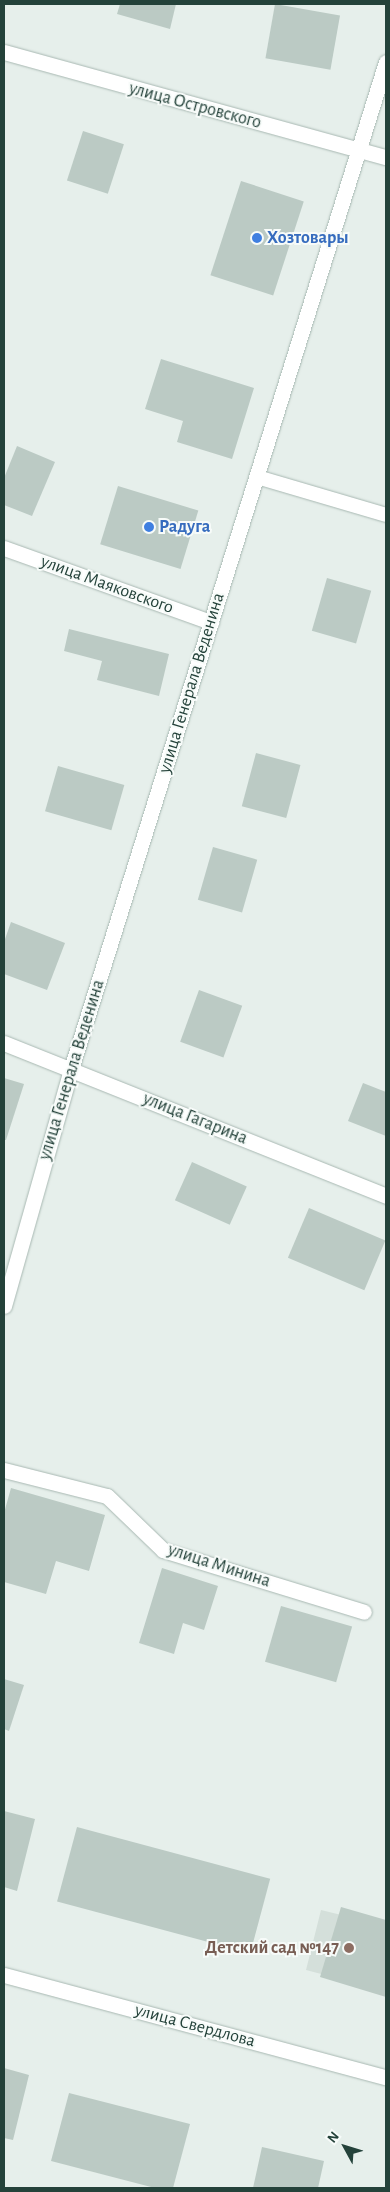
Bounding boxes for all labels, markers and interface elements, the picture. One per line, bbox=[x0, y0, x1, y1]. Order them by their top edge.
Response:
street label: улица Островского bbox=[127, 78, 263, 134]
place label: Хозтовары bbox=[267, 227, 349, 249]
marker: Хозтовары bbox=[251, 232, 263, 244]
place label: Радуга bbox=[159, 516, 210, 538]
marker: Радуга bbox=[143, 521, 155, 533]
street label: улица Маяковского bbox=[38, 551, 176, 619]
street label: улица Генерала Веденина bbox=[154, 590, 230, 776]
street label: улица Генерала Веденина bbox=[34, 977, 110, 1163]
street label: улица Гагарина bbox=[140, 1088, 250, 1150]
street label: улица Минина bbox=[165, 1539, 273, 1593]
place label: Детский сад №147 bbox=[205, 1937, 339, 1959]
marker: Детский сад №147 bbox=[343, 1942, 355, 1954]
street label: улица Свердлова bbox=[132, 2000, 258, 2052]
north arrow bbox=[320, 2122, 370, 2172]
text: N bbox=[325, 2129, 342, 2146]

